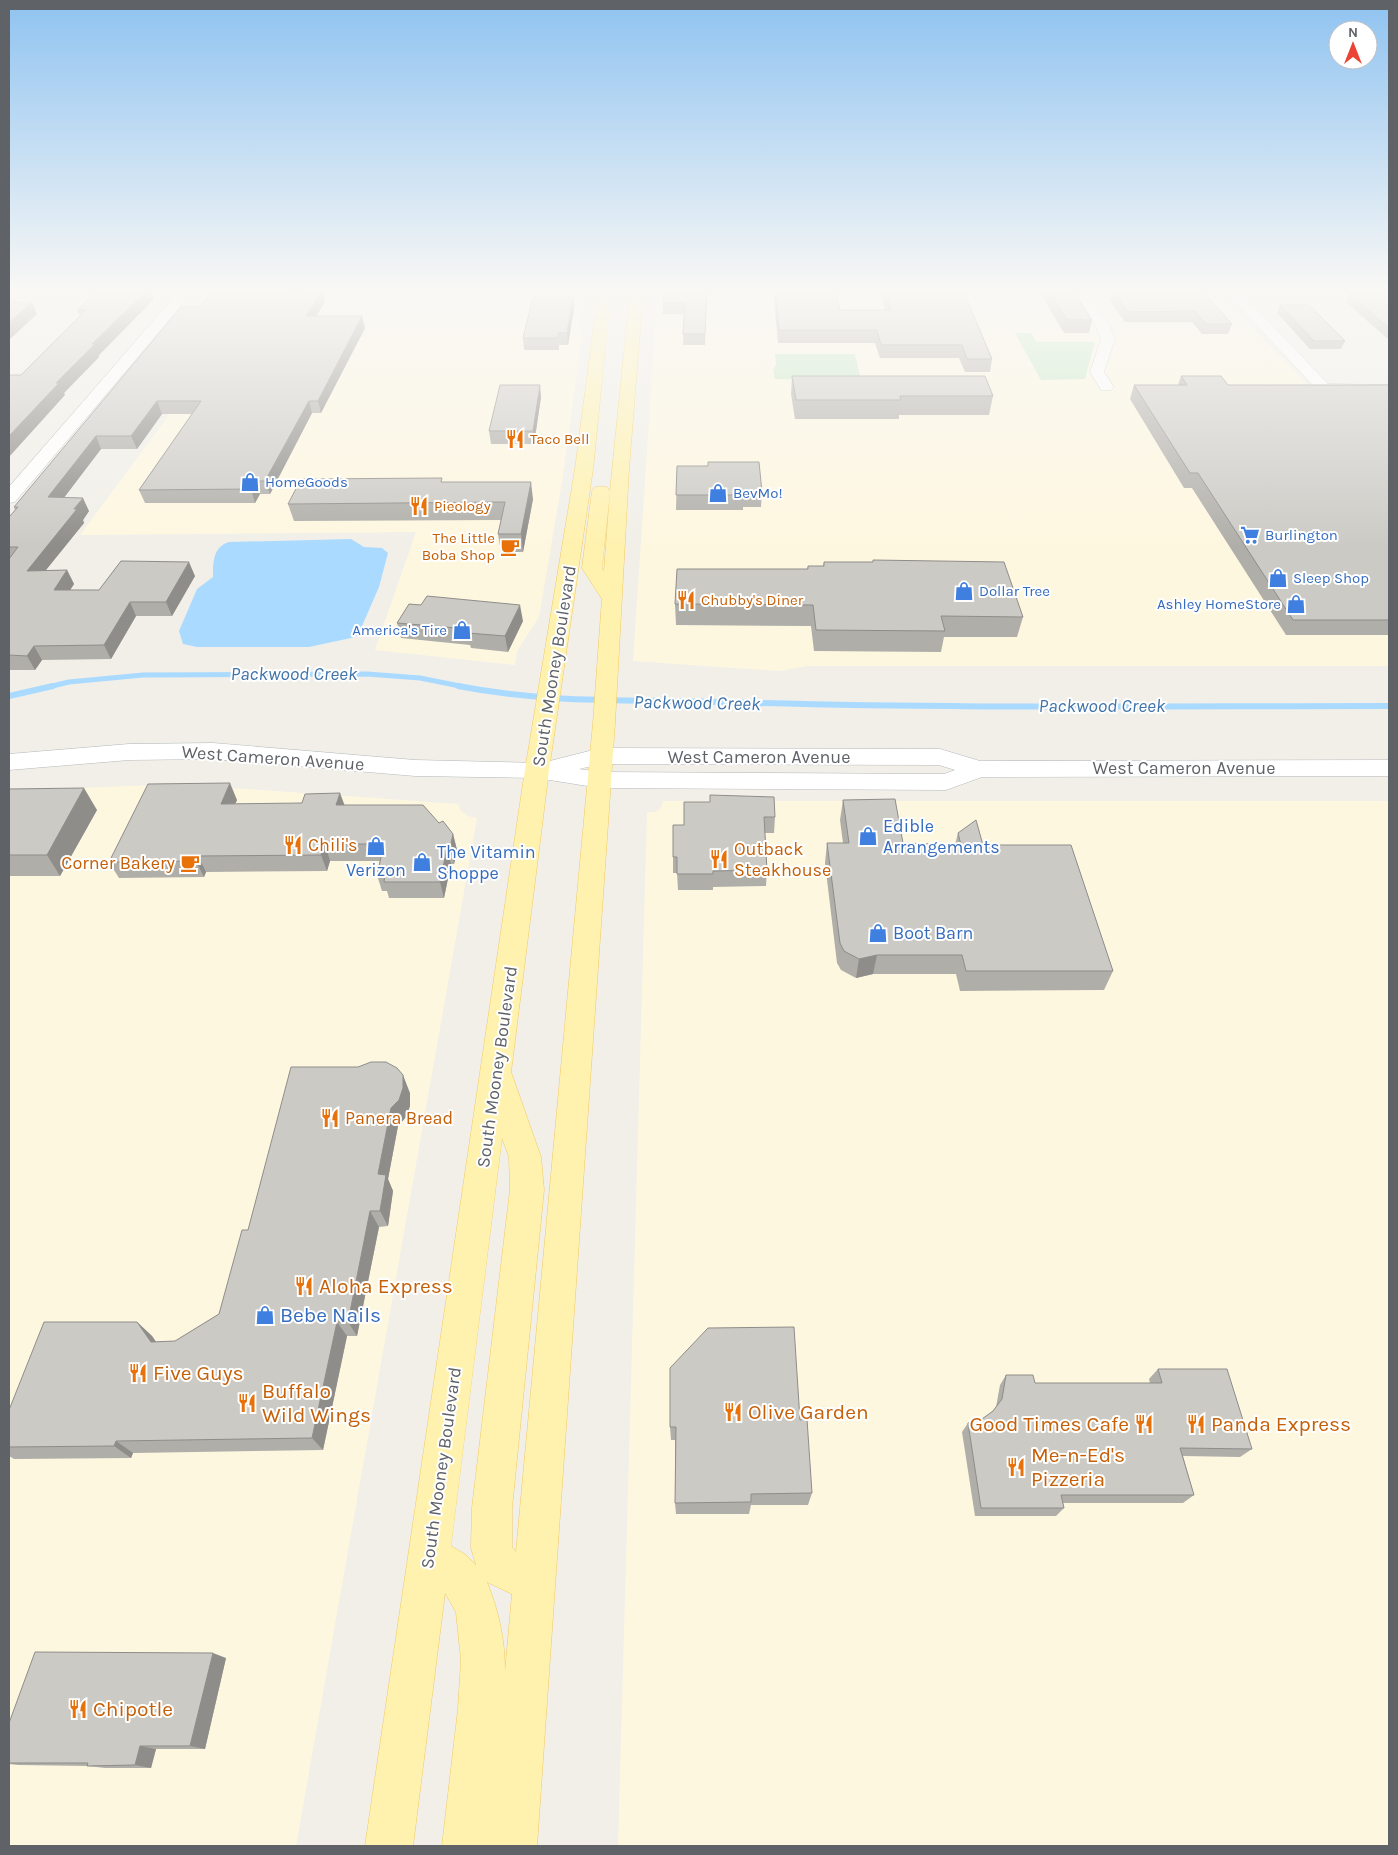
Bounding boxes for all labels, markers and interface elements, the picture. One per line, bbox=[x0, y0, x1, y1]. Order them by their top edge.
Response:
north arrow bbox=[1328, 20, 1378, 70]
text: N bbox=[1348, 24, 1358, 41]
restaurant icon: Taco Bell bbox=[504, 428, 526, 450]
place label: Taco Bell bbox=[530, 430, 589, 448]
shop icon: HomeGoods bbox=[239, 471, 261, 493]
place label: HomeGoods bbox=[265, 473, 348, 491]
shop icon: BevMo! bbox=[707, 482, 729, 504]
place label: BevMo! bbox=[733, 484, 783, 502]
restaurant icon: Pieology bbox=[408, 495, 430, 517]
place label: Pieology bbox=[434, 497, 491, 515]
supermarket icon: Burlington bbox=[1239, 524, 1261, 546]
place label: Burlington bbox=[1265, 526, 1338, 544]
place label: The Little Boba Shop bbox=[422, 529, 495, 564]
cafe icon: The Little Boba Shop bbox=[499, 536, 521, 558]
street label: South Mooney Boulevard bbox=[527, 564, 581, 768]
shop icon: Sleep Shop bbox=[1267, 567, 1289, 589]
place label: Sleep Shop bbox=[1293, 569, 1369, 587]
shop icon: Dollar Tree bbox=[953, 580, 975, 602]
place label: Dollar Tree bbox=[979, 582, 1050, 600]
restaurant icon: Chubby's Diner bbox=[675, 589, 697, 611]
place label: Chubby's Diner bbox=[701, 591, 804, 609]
shop icon: Ashley HomeStore bbox=[1285, 593, 1307, 615]
place label: Ashley HomeStore bbox=[1157, 595, 1281, 613]
shop icon: America's Tire bbox=[451, 619, 473, 641]
place label: America's Tire bbox=[352, 621, 447, 639]
water label: Packwood Creek bbox=[230, 663, 358, 685]
water label: Packwood Creek bbox=[633, 691, 761, 715]
water label: Packwood Creek bbox=[1038, 695, 1166, 717]
street label: West Cameron Avenue bbox=[181, 741, 365, 775]
street label: West Cameron Avenue bbox=[667, 746, 851, 768]
street label: West Cameron Avenue bbox=[1092, 757, 1276, 779]
place label: Edible Arrangements bbox=[883, 815, 1000, 858]
shop icon: Edible Arrangements bbox=[857, 825, 879, 847]
restaurant icon: Chili's bbox=[282, 834, 304, 856]
place label: Chili's bbox=[308, 834, 358, 856]
shop icon: Verizon bbox=[365, 835, 387, 857]
place label: Outback Steakhouse bbox=[734, 838, 831, 881]
place label: The Vitamin Shoppe bbox=[437, 841, 536, 884]
restaurant icon: Outback Steakhouse bbox=[708, 848, 730, 870]
shop icon: The Vitamin Shoppe bbox=[411, 851, 433, 873]
place label: Corner Bakery bbox=[61, 852, 176, 874]
cafe icon: Corner Bakery bbox=[179, 852, 201, 874]
place label: Verizon bbox=[346, 859, 406, 881]
shop icon: Boot Barn bbox=[867, 922, 889, 944]
place label: Boot Barn bbox=[893, 922, 973, 944]
street label: South Mooney Boulevard bbox=[472, 965, 522, 1169]
restaurant icon: Panera Bread bbox=[319, 1107, 341, 1129]
place label: Panera Bread bbox=[345, 1107, 453, 1129]
place label: Aloha Express bbox=[319, 1274, 453, 1298]
restaurant icon: Aloha Express bbox=[293, 1275, 315, 1297]
place label: Bebe Nails bbox=[280, 1303, 381, 1327]
shop icon: Bebe Nails bbox=[254, 1304, 276, 1326]
place label: Five Guys bbox=[153, 1361, 244, 1385]
restaurant icon: Five Guys bbox=[127, 1362, 149, 1384]
street label: South Mooney Boulevard bbox=[416, 1366, 466, 1570]
place label: Buffalo Wild Wings bbox=[262, 1379, 371, 1427]
restaurant icon: Buffalo Wild Wings bbox=[236, 1392, 258, 1414]
place label: Olive Garden bbox=[748, 1400, 869, 1424]
restaurant icon: Olive Garden bbox=[722, 1401, 744, 1423]
place label: Good Times Cafe bbox=[969, 1412, 1129, 1436]
place label: Panda Express bbox=[1211, 1412, 1351, 1436]
restaurant icon: Good Times Cafe bbox=[1133, 1413, 1155, 1435]
restaurant icon: Panda Express bbox=[1185, 1413, 1207, 1435]
place label: Me-n-Ed's Pizzeria bbox=[1031, 1443, 1125, 1491]
restaurant icon: Me-n-Ed's Pizzeria bbox=[1005, 1456, 1027, 1478]
place label: Chipotle bbox=[93, 1697, 173, 1721]
restaurant icon: Chipotle bbox=[67, 1698, 89, 1720]

